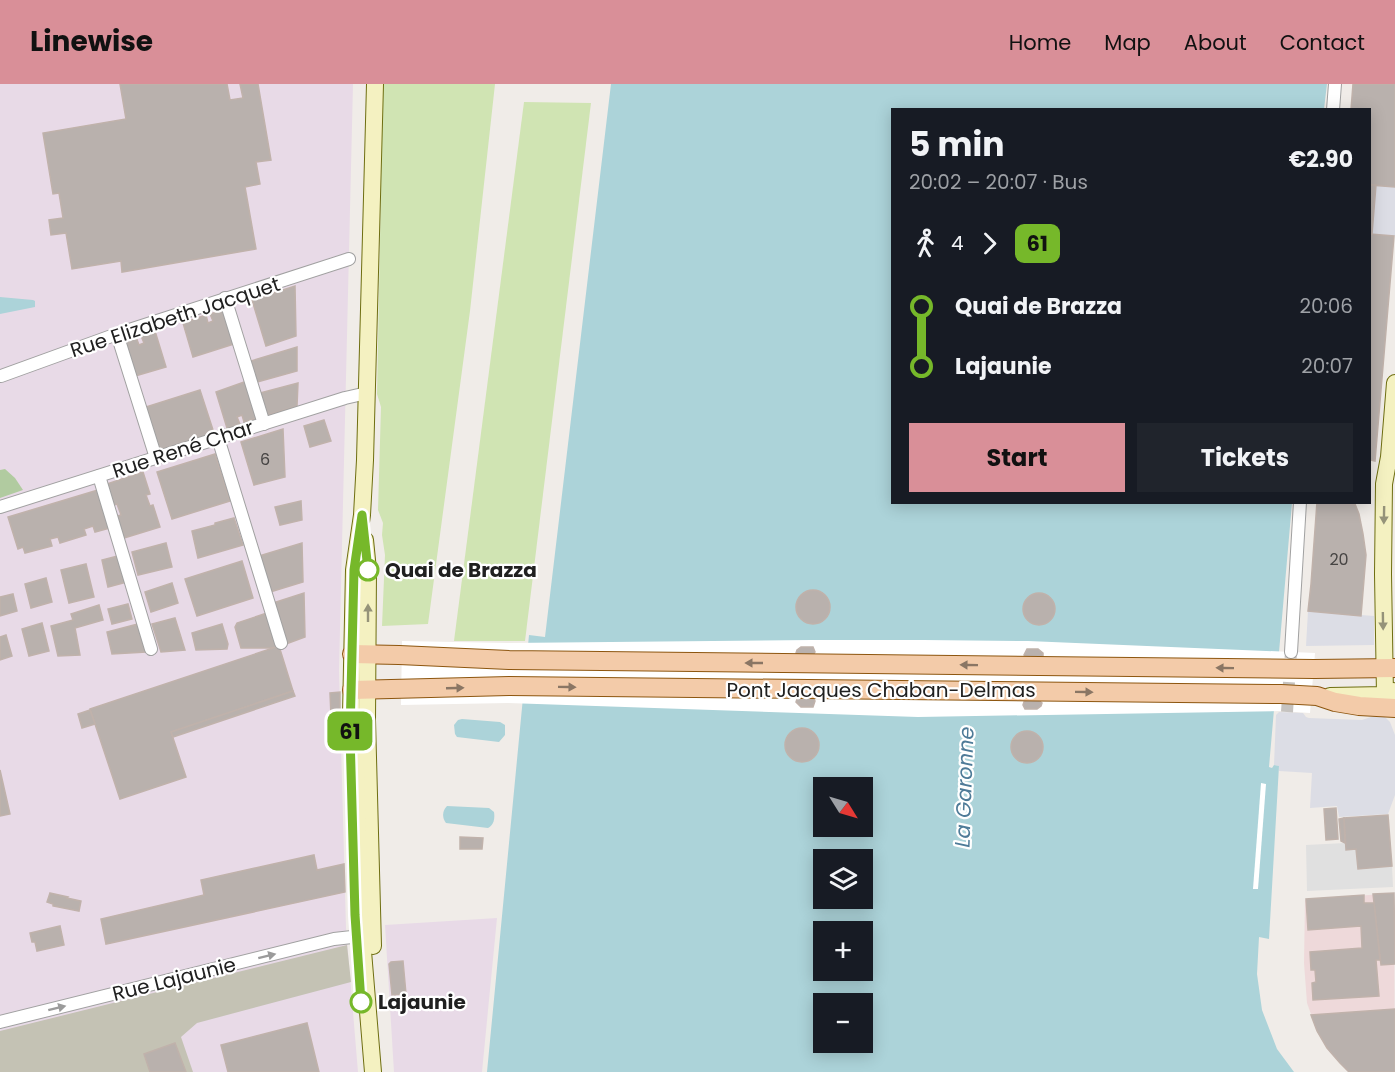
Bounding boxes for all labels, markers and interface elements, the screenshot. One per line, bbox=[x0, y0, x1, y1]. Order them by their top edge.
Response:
text: Linewise bbox=[30, 22, 153, 61]
text: Home bbox=[1009, 28, 1071, 57]
text: Map bbox=[1104, 28, 1151, 57]
text: About bbox=[1184, 28, 1247, 57]
text: Contact bbox=[1280, 28, 1365, 57]
text: 5 min bbox=[909, 121, 1004, 168]
text: €2.90 bbox=[1289, 144, 1353, 175]
text: 20:02 – 20:07 · Bus bbox=[909, 168, 1088, 196]
icon: walk bbox=[909, 227, 942, 260]
icon: forward bbox=[973, 227, 1006, 260]
text: 4 bbox=[951, 229, 964, 257]
text: 61 bbox=[1027, 229, 1048, 258]
street label: Rue Elizabeth Jacquet bbox=[67, 270, 283, 364]
text: Quai de Brazza bbox=[955, 291, 1122, 322]
text: 20:06 bbox=[1299, 292, 1353, 320]
text: Lajaunie bbox=[955, 351, 1052, 382]
text: 20:07 bbox=[1301, 352, 1353, 380]
street label: Rue René Char bbox=[109, 413, 257, 485]
button: Start bbox=[909, 423, 1125, 492]
button: Tickets bbox=[1137, 423, 1353, 492]
house number: 6 bbox=[260, 448, 270, 471]
one-way arrow bbox=[1379, 506, 1388, 525]
house number: 20 bbox=[1329, 548, 1349, 571]
place label: Quai de Brazza bbox=[385, 556, 537, 584]
marker: Quai de Brazza bbox=[357, 559, 379, 581]
one-way arrow bbox=[363, 604, 372, 623]
one-way arrow bbox=[1378, 611, 1388, 630]
one-way arrow bbox=[745, 658, 764, 667]
one-way arrow bbox=[959, 660, 978, 670]
one-way arrow bbox=[1216, 663, 1235, 673]
street label: Pont Jacques Chaban-Delmas bbox=[726, 676, 1036, 704]
one-way arrow bbox=[558, 682, 577, 692]
one-way arrow bbox=[446, 683, 465, 692]
one-way arrow bbox=[1075, 687, 1094, 697]
line badge: 61 bbox=[323, 712, 377, 750]
text: 61 bbox=[339, 717, 361, 746]
water label: La Garonne bbox=[947, 726, 981, 848]
north arrow bbox=[813, 777, 873, 837]
map controls bbox=[813, 777, 873, 1053]
button: layers bbox=[813, 849, 873, 909]
button: + bbox=[813, 921, 873, 981]
street label: Rue Lajaunie bbox=[109, 950, 239, 1008]
one-way arrow bbox=[257, 951, 276, 961]
place label: Lajaunie bbox=[378, 988, 466, 1016]
marker: Lajaunie bbox=[350, 991, 372, 1013]
button: − bbox=[813, 993, 873, 1053]
one-way arrow bbox=[48, 1002, 66, 1012]

